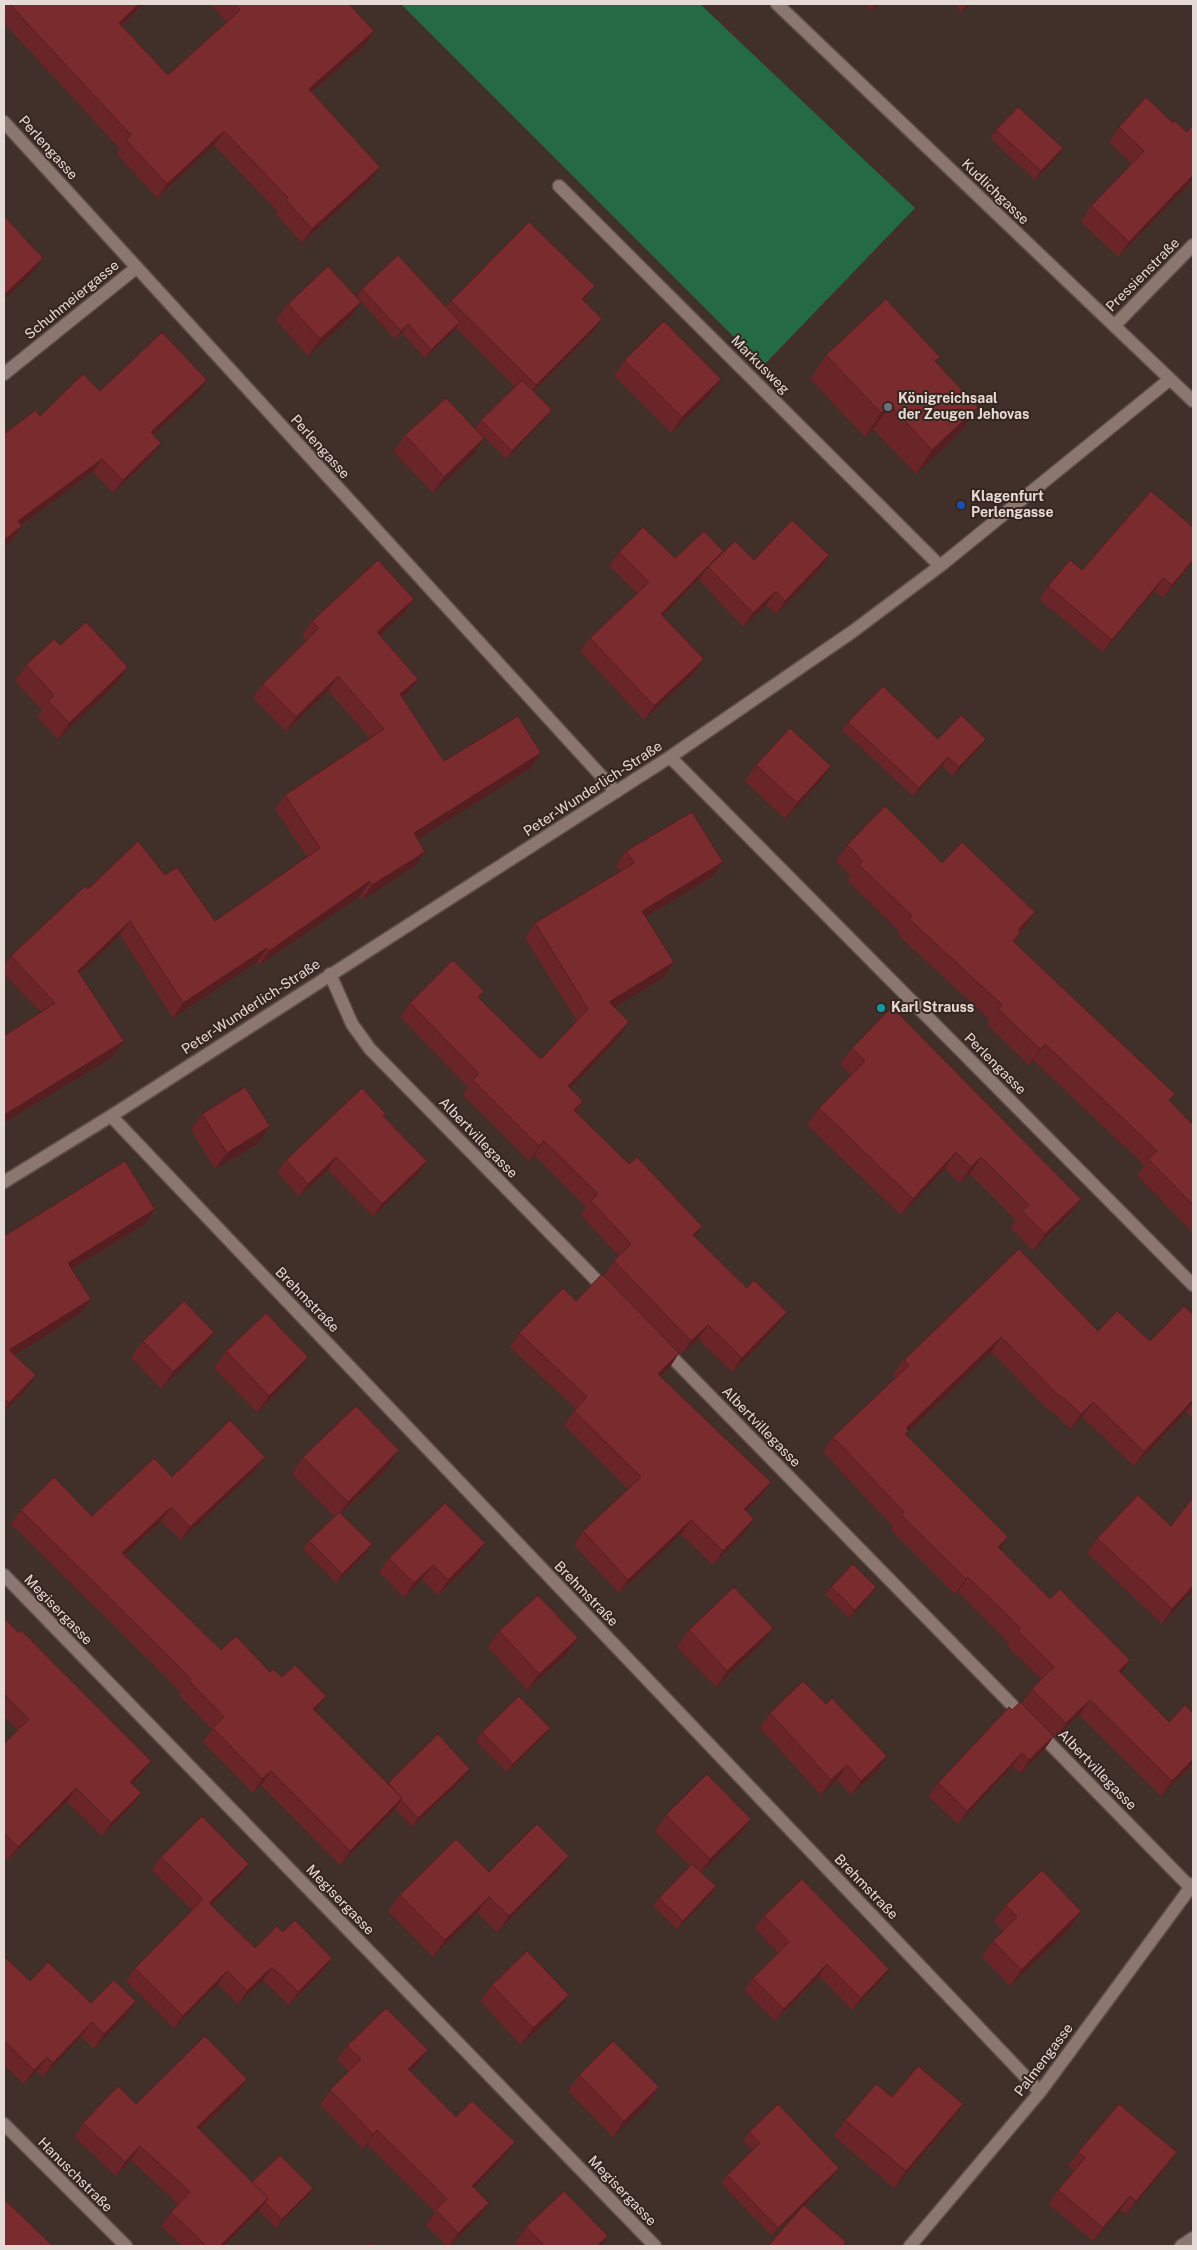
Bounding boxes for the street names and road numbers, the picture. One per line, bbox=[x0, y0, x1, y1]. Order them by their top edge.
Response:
street label: Perlengasse bbox=[15, 113, 81, 183]
street label: Kudlichgasse bbox=[958, 156, 1032, 228]
street label: Pressienstraße bbox=[1103, 235, 1183, 315]
street label: Schuhmeiergasse bbox=[22, 257, 122, 343]
street label: Markusweg bbox=[727, 332, 793, 398]
street label: Perlengasse bbox=[287, 412, 353, 482]
street label: Peter-Wunderlich-Straße bbox=[521, 738, 665, 840]
street label: Peter-Wunderlich-Straße bbox=[179, 956, 323, 1058]
street label: Perlengasse bbox=[961, 1030, 1029, 1098]
street label: Albertvillegasse bbox=[435, 1094, 521, 1182]
street label: Brehmstraße bbox=[272, 1264, 342, 1336]
street label: Albertvillegasse bbox=[718, 1383, 804, 1471]
street label: Brehmstraße bbox=[551, 1558, 621, 1630]
street label: Megisergasse bbox=[20, 1571, 96, 1649]
street label: Albertvillegasse bbox=[1054, 1726, 1140, 1814]
street label: Brehmstraße bbox=[831, 1851, 901, 1923]
street label: Megisergasse bbox=[302, 1861, 378, 1939]
street label: Palmengasse bbox=[1011, 2020, 1077, 2100]
street label: Hanuschstraße bbox=[34, 2134, 116, 2216]
street label: Megisergasse bbox=[584, 2152, 660, 2230]

